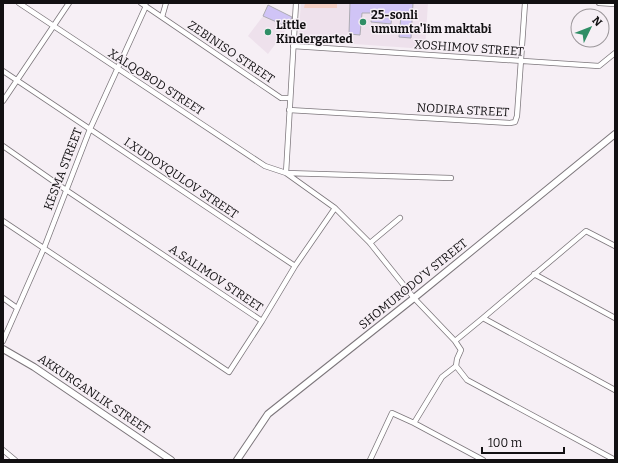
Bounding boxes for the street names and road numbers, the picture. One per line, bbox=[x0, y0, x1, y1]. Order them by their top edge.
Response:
street label: ZEBINISO STREET bbox=[185, 18, 277, 86]
street label: XOSHIMOV STREET bbox=[414, 37, 524, 59]
street label: ХALQOBOD STREET bbox=[106, 46, 206, 118]
street label: NODIRA STREET bbox=[416, 101, 510, 119]
street label: KESMA STREET bbox=[41, 126, 85, 212]
street label: I.ХUDOYQULOV STREET bbox=[121, 135, 241, 221]
street label: SHOMURODO'V STREET bbox=[356, 236, 470, 332]
street label: A.SALIMOV STREET bbox=[167, 242, 265, 314]
street label: AKKURGANLIK STREET bbox=[35, 351, 153, 437]

